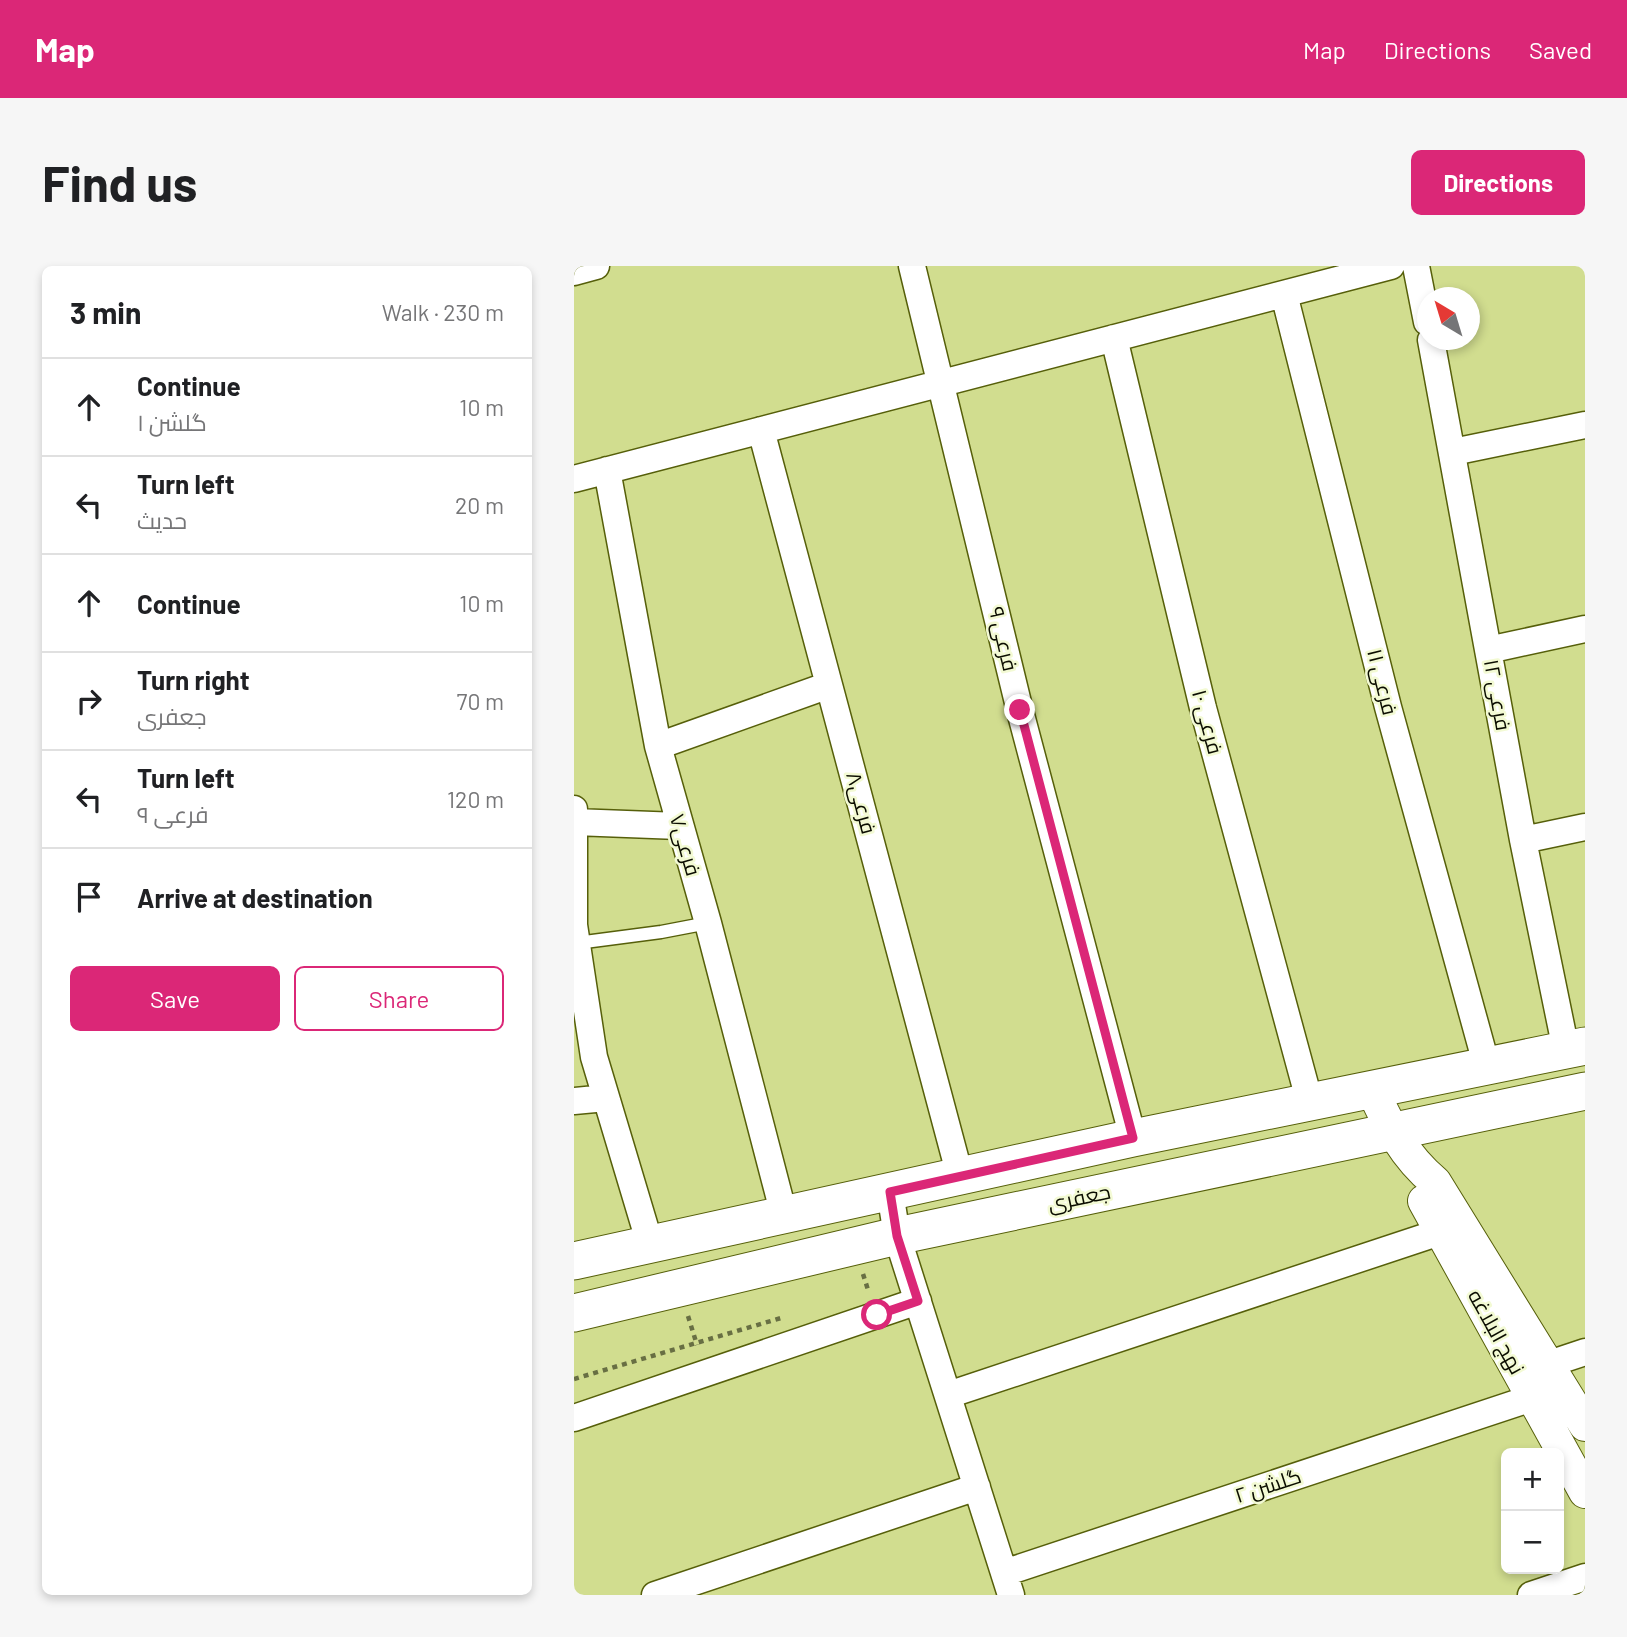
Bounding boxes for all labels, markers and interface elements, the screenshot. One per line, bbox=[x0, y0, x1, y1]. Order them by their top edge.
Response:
text: Map bbox=[35, 29, 95, 69]
text: Map bbox=[1303, 35, 1346, 64]
text: Directions bbox=[1384, 35, 1491, 64]
text: Saved bbox=[1529, 35, 1592, 64]
button: Directions bbox=[1411, 150, 1585, 215]
text: Find us bbox=[42, 153, 197, 212]
north arrow bbox=[1417, 287, 1480, 350]
text: 3 min bbox=[70, 294, 141, 330]
text: Walk · 230 m bbox=[382, 298, 504, 326]
text: Continue bbox=[137, 370, 241, 401]
icon: ahead bbox=[70, 388, 108, 426]
text: 10 m bbox=[459, 393, 504, 421]
text: گلشن ۱ bbox=[137, 408, 207, 436]
text: Turn left bbox=[137, 468, 235, 499]
icon: left bbox=[70, 486, 108, 524]
text: 20 m bbox=[455, 491, 504, 519]
text: حدیث bbox=[137, 506, 187, 534]
icon: ahead bbox=[70, 584, 108, 622]
text: Continue bbox=[137, 588, 241, 619]
text: 10 m bbox=[459, 589, 504, 617]
street label: فرعی ۹ bbox=[983, 604, 1024, 674]
street label: فرعی ۱۱ bbox=[1361, 646, 1404, 718]
street label: فرعی ۱۲ bbox=[1478, 657, 1517, 733]
text: Turn right bbox=[137, 664, 250, 695]
icon: right bbox=[70, 682, 108, 720]
text: 70 m bbox=[457, 687, 504, 715]
street label: فرعی ۱۰ bbox=[1186, 687, 1229, 757]
route end bbox=[1004, 694, 1035, 725]
text: جعفری bbox=[137, 702, 207, 730]
text: Turn left bbox=[137, 762, 235, 793]
street label: فرعی۸ bbox=[840, 769, 883, 837]
icon: left bbox=[70, 780, 108, 818]
text: 120 m bbox=[447, 785, 504, 813]
text: فرعی ۹ bbox=[137, 800, 208, 828]
street label: فرعی۷ bbox=[664, 811, 707, 879]
icon: arrive bbox=[70, 878, 108, 916]
text: Arrive at destination bbox=[137, 882, 373, 913]
button: Save bbox=[70, 966, 280, 1031]
button: Share bbox=[294, 966, 504, 1031]
street label: جعفری bbox=[1045, 1178, 1113, 1217]
street label: نهج البلاغه bbox=[1461, 1284, 1531, 1380]
route start bbox=[861, 1299, 892, 1330]
map controls bbox=[1501, 1448, 1564, 1574]
button: + bbox=[1501, 1448, 1564, 1511]
street label: گلشن ۲ bbox=[1231, 1462, 1304, 1509]
button: − bbox=[1501, 1511, 1564, 1574]

